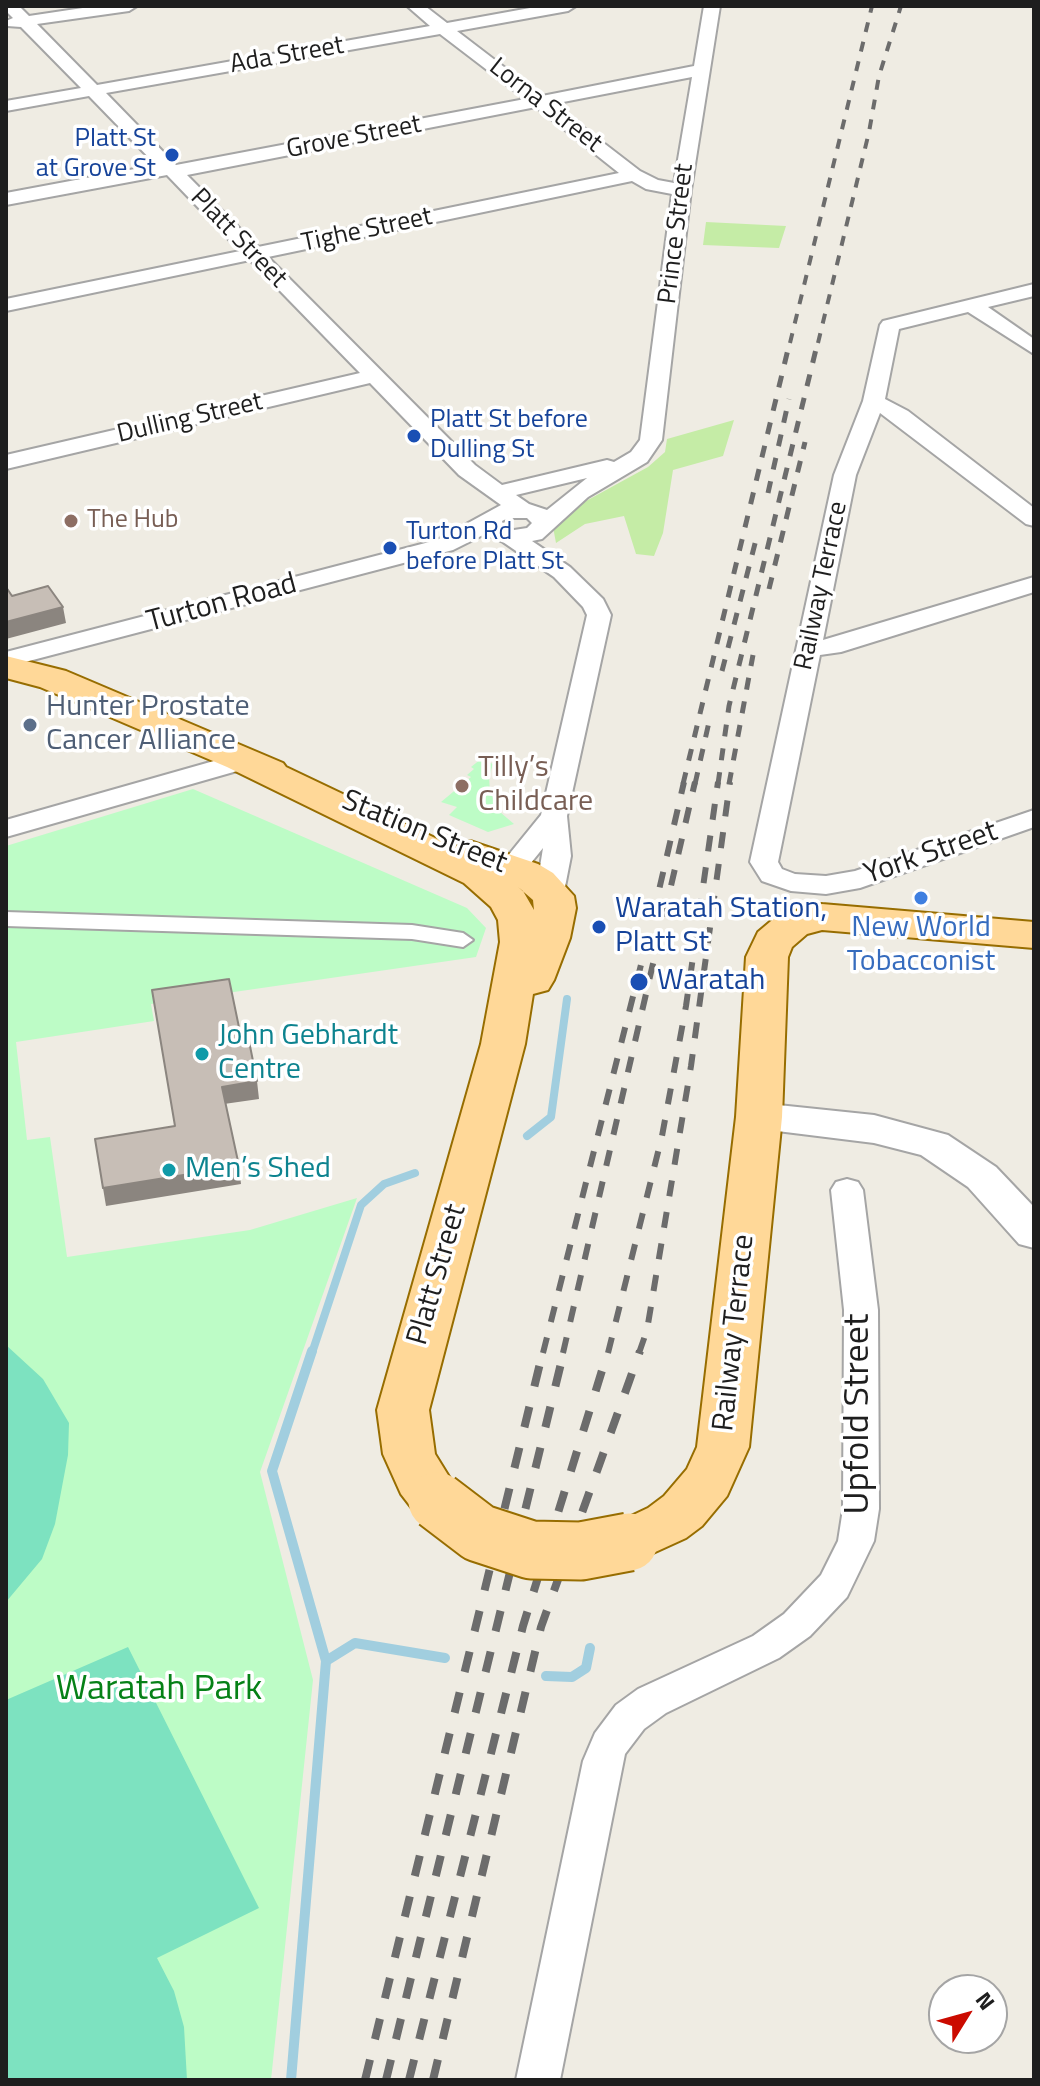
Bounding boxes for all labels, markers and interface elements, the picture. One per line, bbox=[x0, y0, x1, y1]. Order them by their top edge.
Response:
street label: Ada Street bbox=[228, 31, 346, 81]
street label: Lorna Street bbox=[482, 52, 608, 160]
street label: Grove Street bbox=[284, 110, 424, 166]
place label: Platt St at Grove St bbox=[36, 124, 156, 186]
marker: Platt St at Grove St bbox=[163, 146, 181, 164]
street label: Prince Street bbox=[653, 162, 701, 306]
street label: Platt Street bbox=[183, 183, 293, 295]
street label: Tighe Street bbox=[299, 202, 435, 260]
street label: Dulling Street bbox=[114, 387, 266, 451]
place label: Platt St before Dulling St bbox=[430, 405, 588, 466]
marker: Platt St before Dulling St bbox=[405, 427, 423, 445]
street label: Railway Terrace bbox=[789, 499, 855, 673]
place label: The Hub bbox=[87, 505, 179, 537]
marker: The Hub bbox=[62, 512, 80, 530]
place label: Turton Rd before Platt St bbox=[406, 517, 564, 578]
marker: Turton Rd before Platt St bbox=[381, 539, 399, 557]
street label: Turton Road bbox=[143, 567, 301, 641]
place label: Hunter Prostate Cancer Alliance bbox=[46, 690, 250, 760]
marker: Hunter Prostate Cancer Alliance bbox=[21, 716, 39, 734]
place label: Tilly’s Childcare bbox=[478, 751, 593, 822]
marker: Tilly’s Childcare bbox=[453, 777, 471, 795]
street label: Station Street bbox=[336, 784, 512, 882]
street label: York Street bbox=[860, 814, 1002, 894]
marker: New World Tobacconist bbox=[912, 889, 930, 907]
place label: Waratah Station, Platt St bbox=[615, 892, 827, 962]
place label: New World Tobacconist bbox=[847, 911, 995, 982]
marker: Waratah Station, Platt St bbox=[590, 918, 608, 936]
place label: Waratah bbox=[657, 964, 765, 1000]
marker: Waratah bbox=[628, 971, 650, 993]
place label: John Gebhardt Centre bbox=[218, 1019, 398, 1090]
marker: John Gebhardt Centre bbox=[193, 1045, 211, 1063]
place label: Men’s Shed bbox=[185, 1152, 331, 1188]
marker: Men’s Shed bbox=[160, 1161, 178, 1179]
street label: Platt Street bbox=[401, 1200, 475, 1350]
street label: Railway Terrace bbox=[707, 1233, 763, 1433]
street label: Upfold Street bbox=[837, 1314, 881, 1514]
park label: Waratah Park bbox=[56, 1668, 262, 1712]
north arrow bbox=[928, 1974, 1008, 2054]
text: N bbox=[967, 1984, 1004, 2017]

